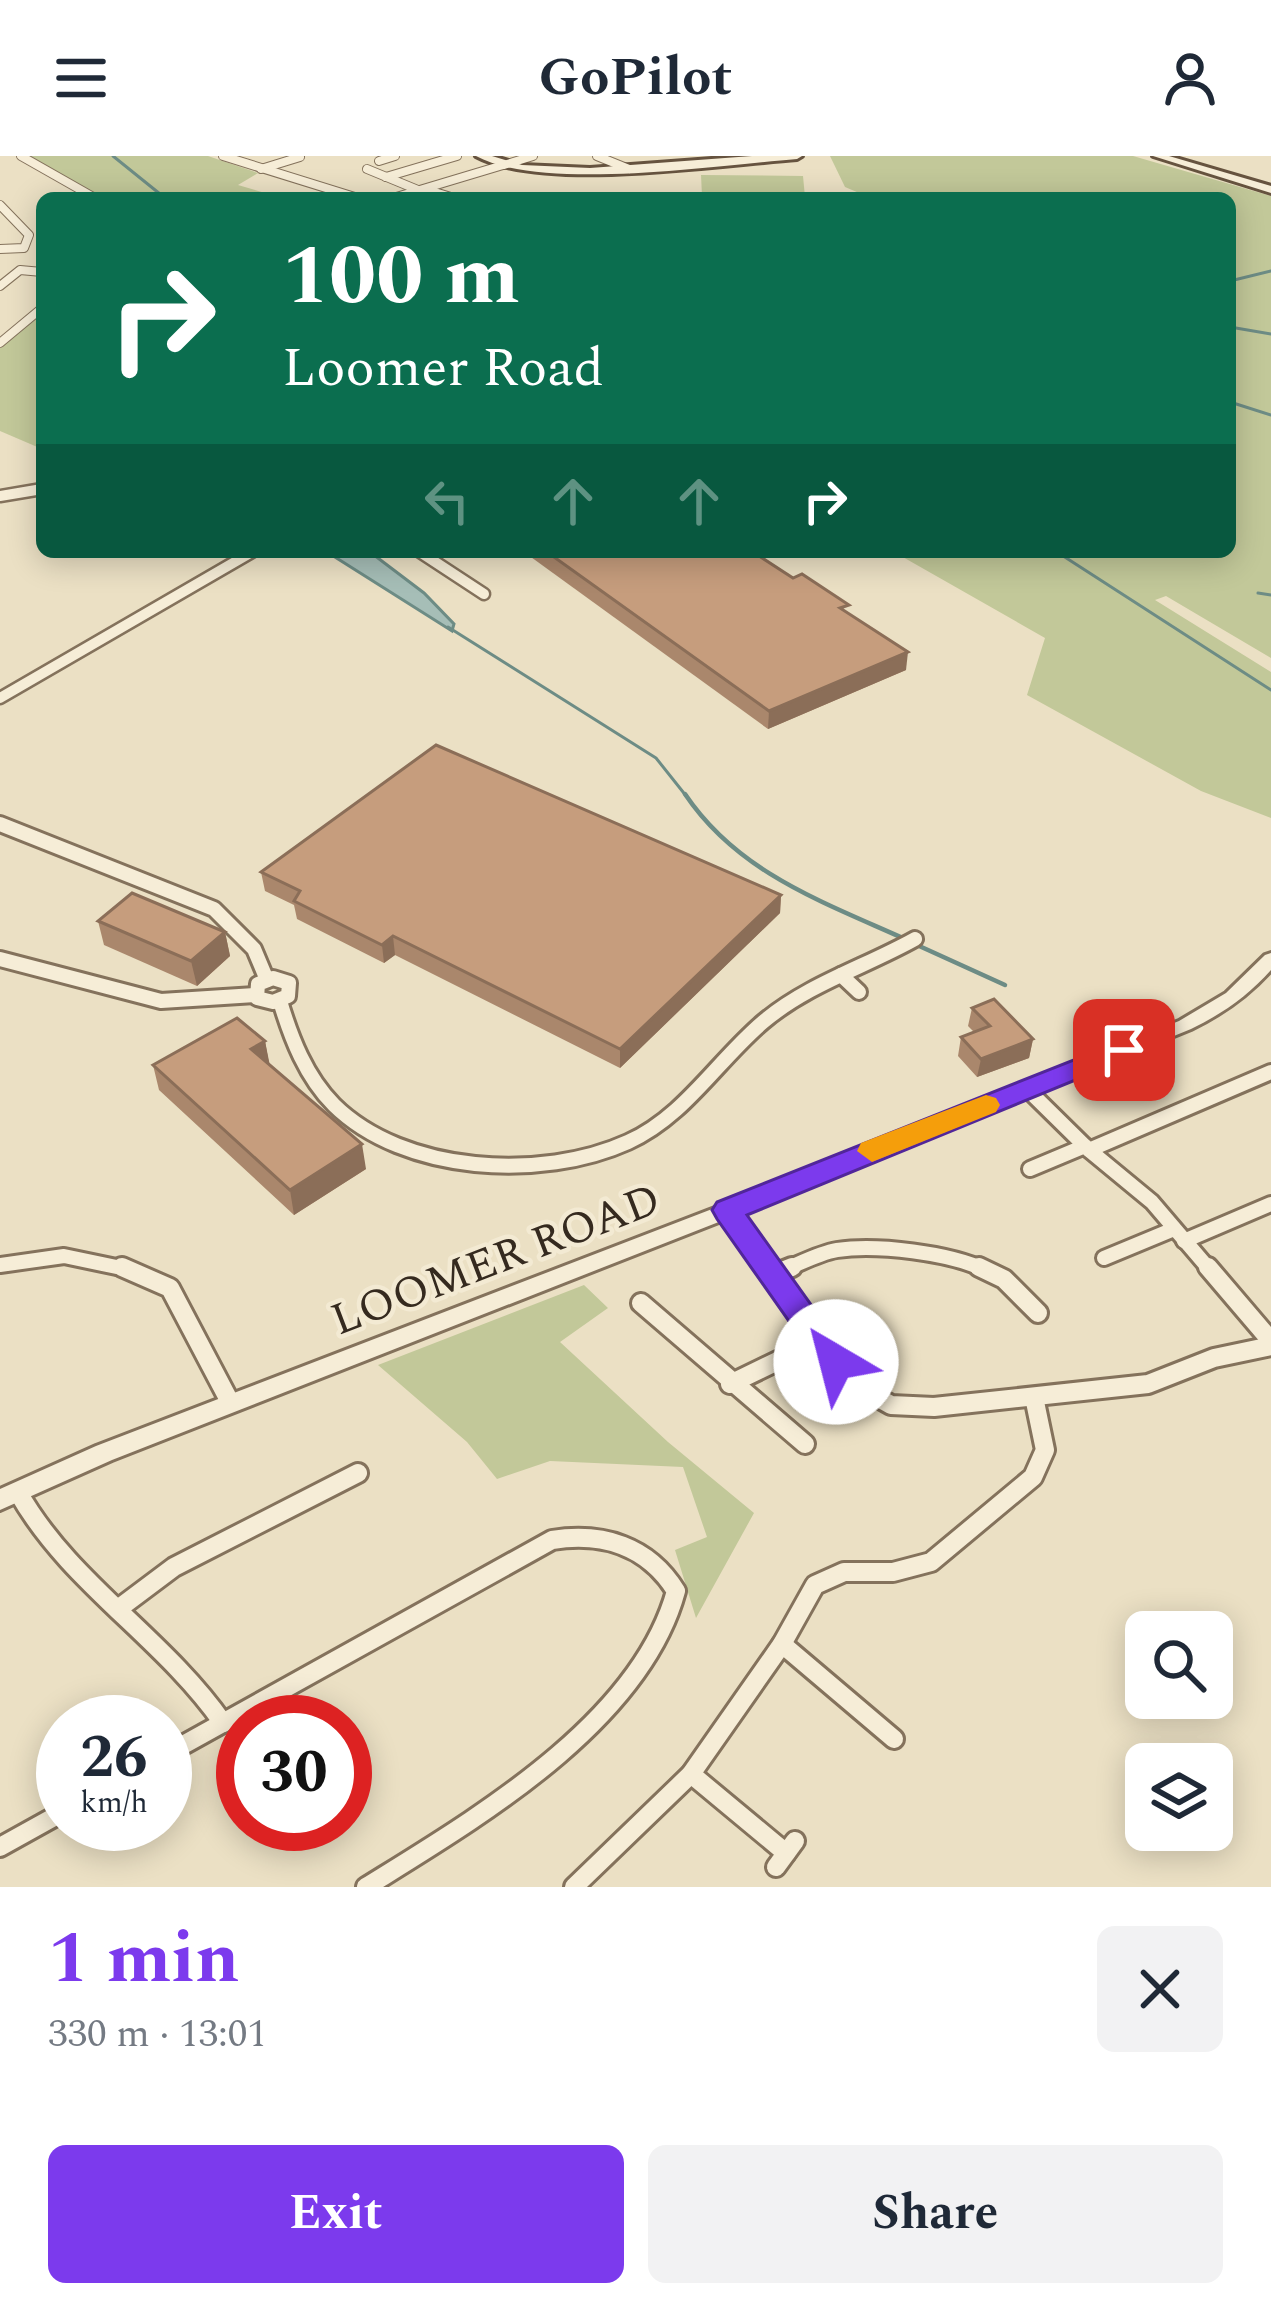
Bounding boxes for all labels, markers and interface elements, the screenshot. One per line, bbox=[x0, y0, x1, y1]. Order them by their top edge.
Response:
text: GoPilot bbox=[539, 37, 732, 119]
icon: menu bbox=[48, 45, 114, 111]
icon: person bbox=[1157, 45, 1223, 111]
text: 100 m bbox=[282, 213, 520, 341]
icon: right bbox=[84, 240, 240, 396]
text: Loomer Road bbox=[282, 328, 604, 410]
icon: left bbox=[414, 468, 480, 534]
icon: ahead bbox=[540, 468, 606, 534]
icon: ahead bbox=[666, 468, 732, 534]
icon: right bbox=[792, 468, 858, 534]
pin bbox=[1073, 999, 1175, 1101]
icon: arrive bbox=[1091, 1017, 1157, 1083]
street label: LOOMER ROAD bbox=[321, 1166, 671, 1355]
position arrow bbox=[773, 1299, 899, 1425]
map controls bbox=[1125, 1611, 1233, 1851]
button: search bbox=[1125, 1611, 1233, 1719]
speed limit sign: 30 bbox=[216, 1695, 372, 1851]
text: 26 bbox=[80, 1712, 148, 1804]
button: layers bbox=[1125, 1743, 1233, 1851]
text: km/h bbox=[80, 1780, 148, 1826]
text: 1 min bbox=[48, 1905, 240, 2014]
button: close bbox=[1097, 1926, 1223, 2052]
text: 330 m · 13:01 bbox=[48, 2005, 267, 2064]
button: Exit bbox=[48, 2145, 624, 2283]
button: Share bbox=[648, 2145, 1223, 2283]

